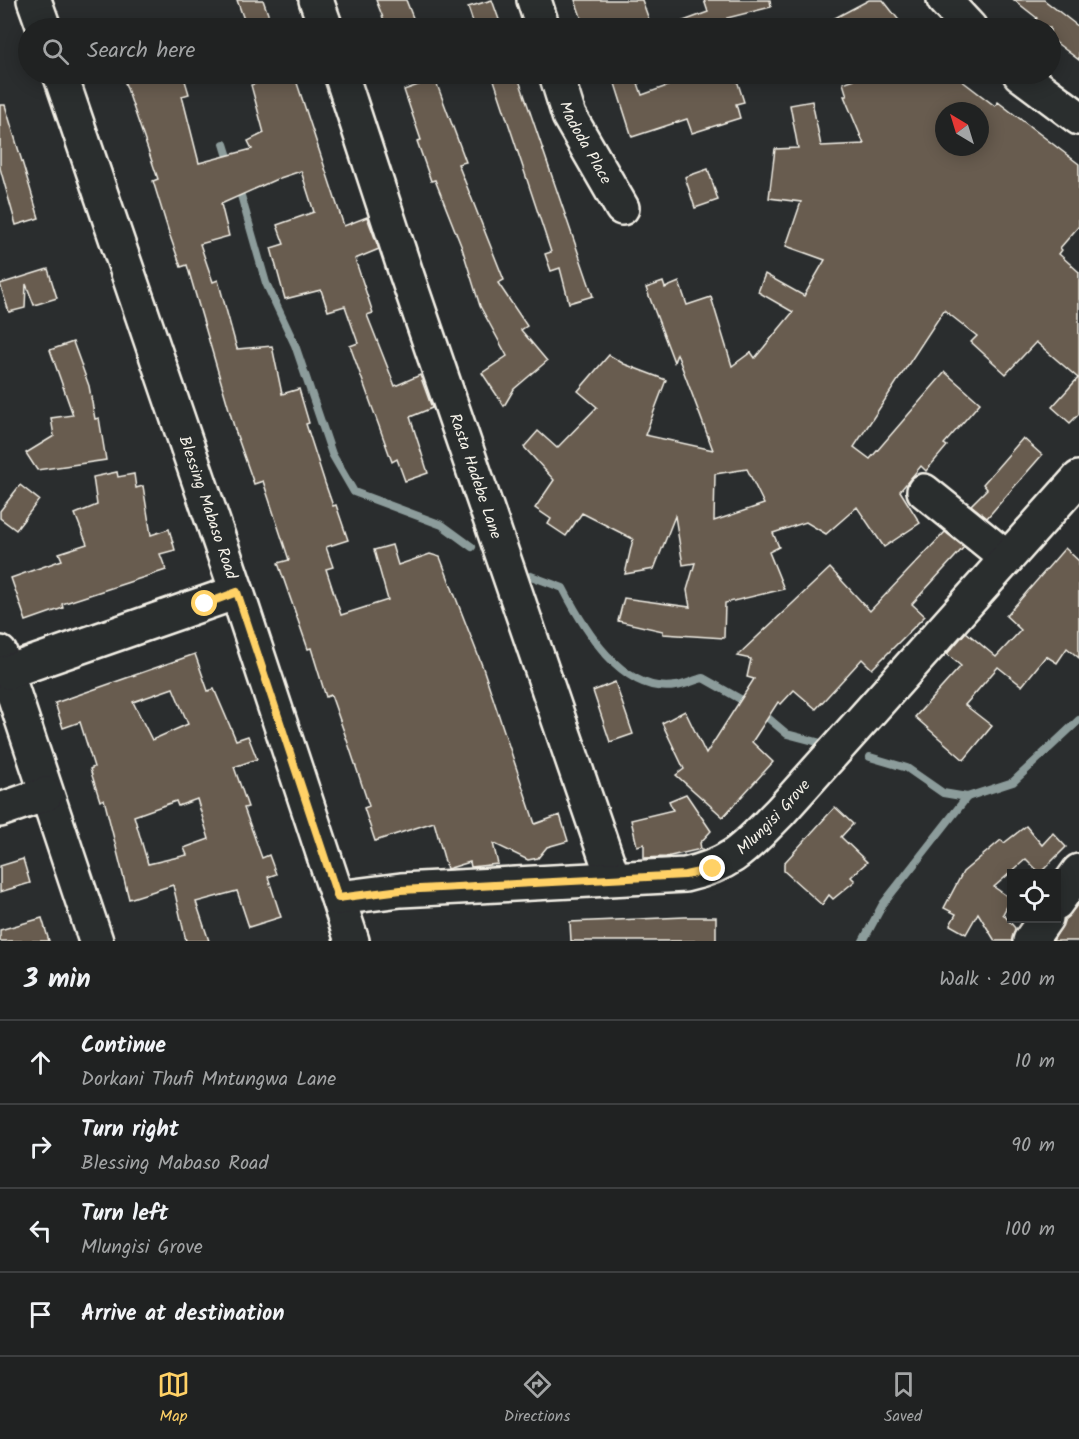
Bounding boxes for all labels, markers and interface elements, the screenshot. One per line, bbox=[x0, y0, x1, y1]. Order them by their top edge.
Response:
search box bbox=[18, 18, 1061, 84]
text: Search here bbox=[87, 34, 195, 69]
icon: search bbox=[39, 35, 72, 68]
street label: Madoda Place bbox=[553, 98, 618, 189]
north arrow bbox=[935, 102, 989, 156]
street label: Rasta Hadebe Lane bbox=[442, 410, 509, 542]
street label: Blessing Mabaso Road bbox=[172, 432, 245, 583]
route start bbox=[191, 590, 217, 616]
street label: Mlungisi Grove bbox=[731, 773, 816, 861]
route end bbox=[699, 855, 725, 881]
map controls bbox=[1007, 869, 1061, 923]
button: locate bbox=[1007, 869, 1061, 923]
text: 3 min bbox=[24, 959, 91, 1001]
text: Walk · 200 m bbox=[939, 964, 1055, 996]
text: Continue bbox=[81, 1029, 166, 1064]
icon: ahead bbox=[24, 1046, 57, 1079]
text: 10 m bbox=[1015, 1046, 1055, 1078]
text: Dorkani Thufi Mntungwa Lane bbox=[81, 1064, 336, 1096]
text: Turn right bbox=[81, 1113, 179, 1148]
icon: right bbox=[24, 1130, 57, 1163]
text: 90 m bbox=[1011, 1130, 1055, 1162]
text: Blessing Mabaso Road bbox=[81, 1148, 268, 1180]
text: Turn left bbox=[81, 1197, 168, 1232]
icon: left bbox=[24, 1214, 57, 1247]
text: 100 m bbox=[1005, 1214, 1055, 1246]
text: Mlungisi Grove bbox=[81, 1232, 203, 1264]
text: Arrive at destination bbox=[81, 1297, 284, 1332]
icon: arrive bbox=[24, 1298, 57, 1331]
tab: Map bbox=[157, 1368, 190, 1429]
tab: Directions bbox=[504, 1368, 570, 1429]
tab: Saved bbox=[884, 1368, 922, 1429]

